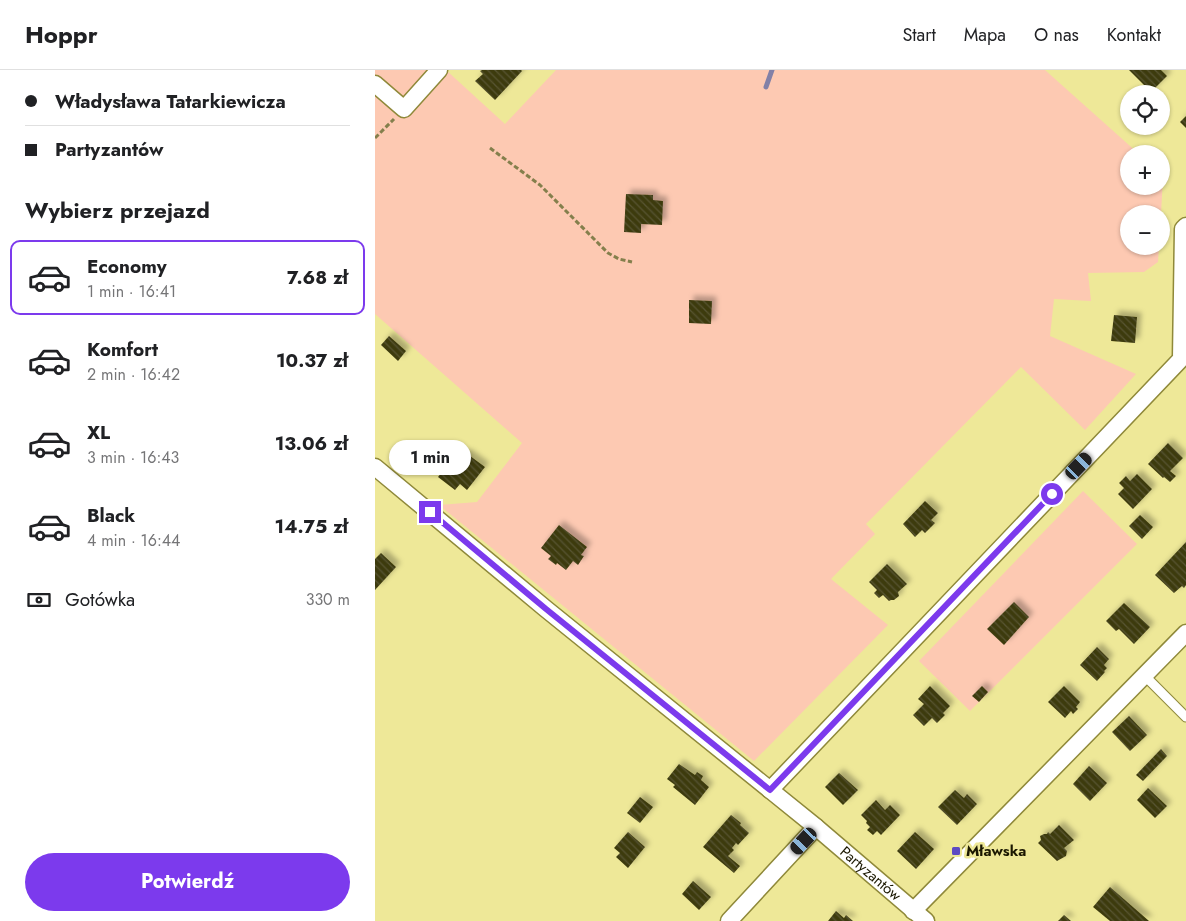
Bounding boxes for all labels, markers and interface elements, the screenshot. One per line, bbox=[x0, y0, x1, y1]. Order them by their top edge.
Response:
text: Hoppr bbox=[25, 17, 98, 52]
text: Start bbox=[902, 22, 936, 48]
text: Mapa bbox=[964, 22, 1006, 48]
text: O nas bbox=[1034, 22, 1079, 48]
text: Kontakt bbox=[1107, 22, 1161, 48]
map controls bbox=[1120, 85, 1170, 255]
button: locate bbox=[1120, 85, 1170, 135]
text: Władysława Tatarkiewicza bbox=[55, 88, 286, 115]
text: Partyzantów bbox=[55, 136, 163, 163]
button: + bbox=[1120, 145, 1170, 195]
text: Wybierz przejazd bbox=[25, 194, 210, 226]
button: − bbox=[1120, 205, 1170, 255]
text: Economy bbox=[87, 253, 167, 280]
icon: car bbox=[27, 255, 72, 300]
text: 7.68 zł bbox=[287, 264, 348, 291]
text: 1 min · 16:41 bbox=[87, 280, 176, 303]
text: Komfort bbox=[87, 336, 158, 363]
icon: car bbox=[27, 338, 72, 383]
text: 10.37 zł bbox=[276, 347, 348, 374]
text: 2 min · 16:42 bbox=[87, 363, 180, 386]
text: XL bbox=[87, 419, 110, 446]
icon: car bbox=[27, 421, 72, 466]
text: 13.06 zł bbox=[275, 430, 348, 457]
callout: 1 min bbox=[389, 440, 471, 474]
text: 3 min · 16:43 bbox=[87, 446, 179, 469]
text: 1 min bbox=[410, 446, 450, 469]
car bbox=[1063, 450, 1094, 482]
route start bbox=[1041, 483, 1063, 505]
route end bbox=[419, 501, 441, 523]
text: Black bbox=[87, 502, 135, 529]
icon: car bbox=[27, 504, 72, 549]
text: 14.75 zł bbox=[274, 513, 348, 540]
text: 4 min · 16:44 bbox=[87, 529, 180, 552]
icon: cash bbox=[25, 586, 53, 614]
text: Gotówka bbox=[65, 586, 135, 613]
text: 330 m bbox=[306, 588, 350, 611]
car bbox=[788, 825, 819, 857]
place label: Mławska bbox=[966, 840, 1026, 862]
street label: Partyzantów bbox=[835, 841, 907, 907]
marker: Mławska bbox=[950, 845, 962, 857]
button: Potwierdź bbox=[25, 853, 350, 911]

